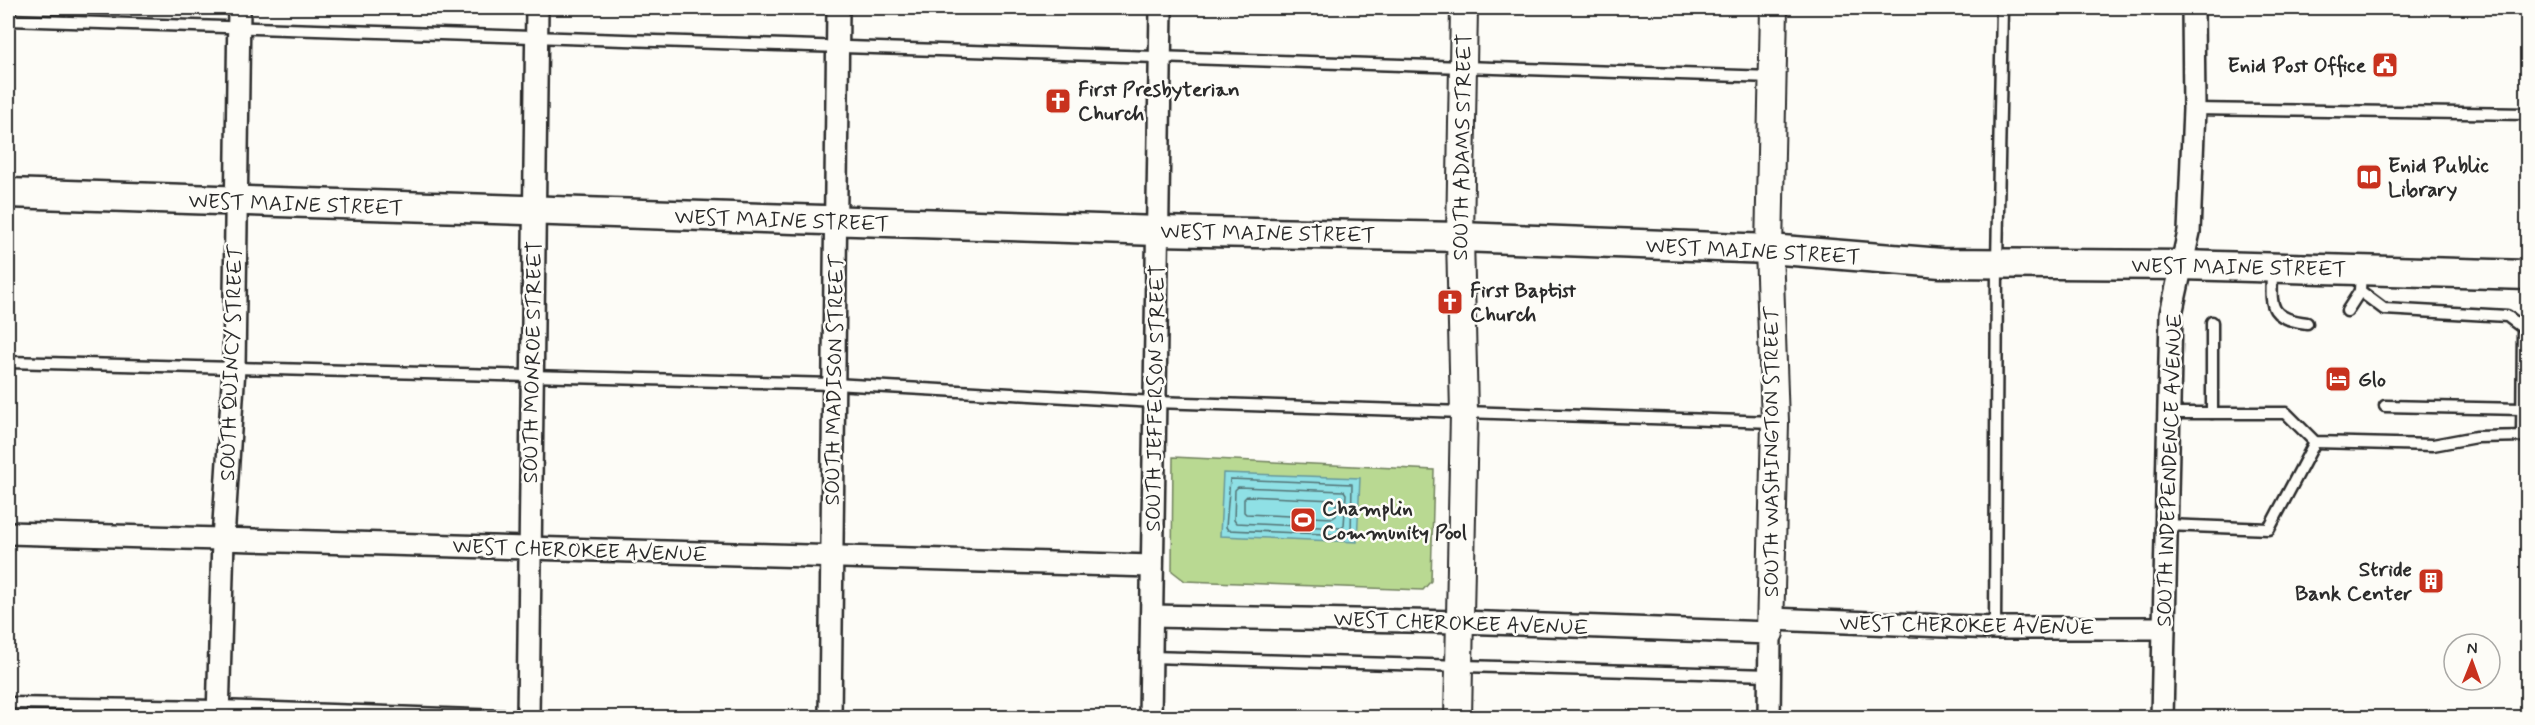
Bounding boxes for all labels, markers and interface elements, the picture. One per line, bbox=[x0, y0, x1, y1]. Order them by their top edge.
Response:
street label: SOUTH ADAMS STREET bbox=[1447, 33, 1479, 261]
public building icon: Enid Post Office bbox=[2370, 50, 2400, 80]
place label: Enid Post Office bbox=[2228, 52, 2367, 80]
place label: First Presbyterian Church bbox=[1078, 76, 1240, 128]
church icon: First Presbyterian Church bbox=[1043, 86, 1073, 116]
place label: Enid Public Library bbox=[2388, 152, 2489, 204]
library icon: Enid Public Library bbox=[2354, 162, 2384, 192]
street label: WEST MAINE STREET bbox=[188, 187, 404, 223]
street label: WEST MAINE STREET bbox=[674, 203, 890, 239]
street label: WEST MAINE STREET bbox=[1160, 218, 1376, 250]
street label: WEST MAINE STREET bbox=[1645, 232, 1861, 272]
street label: SOUTH MONROE STREET bbox=[517, 240, 549, 484]
street label: SOUTH QUINCY STREET bbox=[214, 244, 250, 481]
street label: WEST MAINE STREET bbox=[2131, 252, 2347, 284]
street label: SOUTH MADISON STREET bbox=[819, 254, 851, 506]
street label: SOUTH JEFFERSON STREET bbox=[1140, 264, 1172, 532]
place label: First Baptist Church bbox=[1470, 277, 1576, 329]
church icon: First Baptist Church bbox=[1435, 287, 1465, 317]
street label: SOUTH WASHINGTON STREET bbox=[1758, 306, 1786, 597]
street label: SOUTH INDEPENDENCE AVENUE bbox=[2151, 313, 2189, 627]
hotel icon: Glo bbox=[2323, 364, 2353, 394]
place label: Glo bbox=[2358, 366, 2386, 394]
place label: Champlin Community Pool bbox=[1322, 495, 1467, 547]
sports icon: Champlin Community Pool bbox=[1288, 505, 1318, 535]
street label: WEST CHEROKEE AVENUE bbox=[452, 533, 708, 569]
place label: Stride Bank Center bbox=[2295, 556, 2412, 608]
building icon: Stride Bank Center bbox=[2416, 566, 2446, 596]
street label: WEST CHEROKEE AVENUE bbox=[1333, 606, 1589, 642]
street label: WEST CHEROKEE AVENUE bbox=[1839, 610, 2095, 642]
north arrow bbox=[2442, 632, 2502, 692]
text: N bbox=[2467, 638, 2478, 659]

